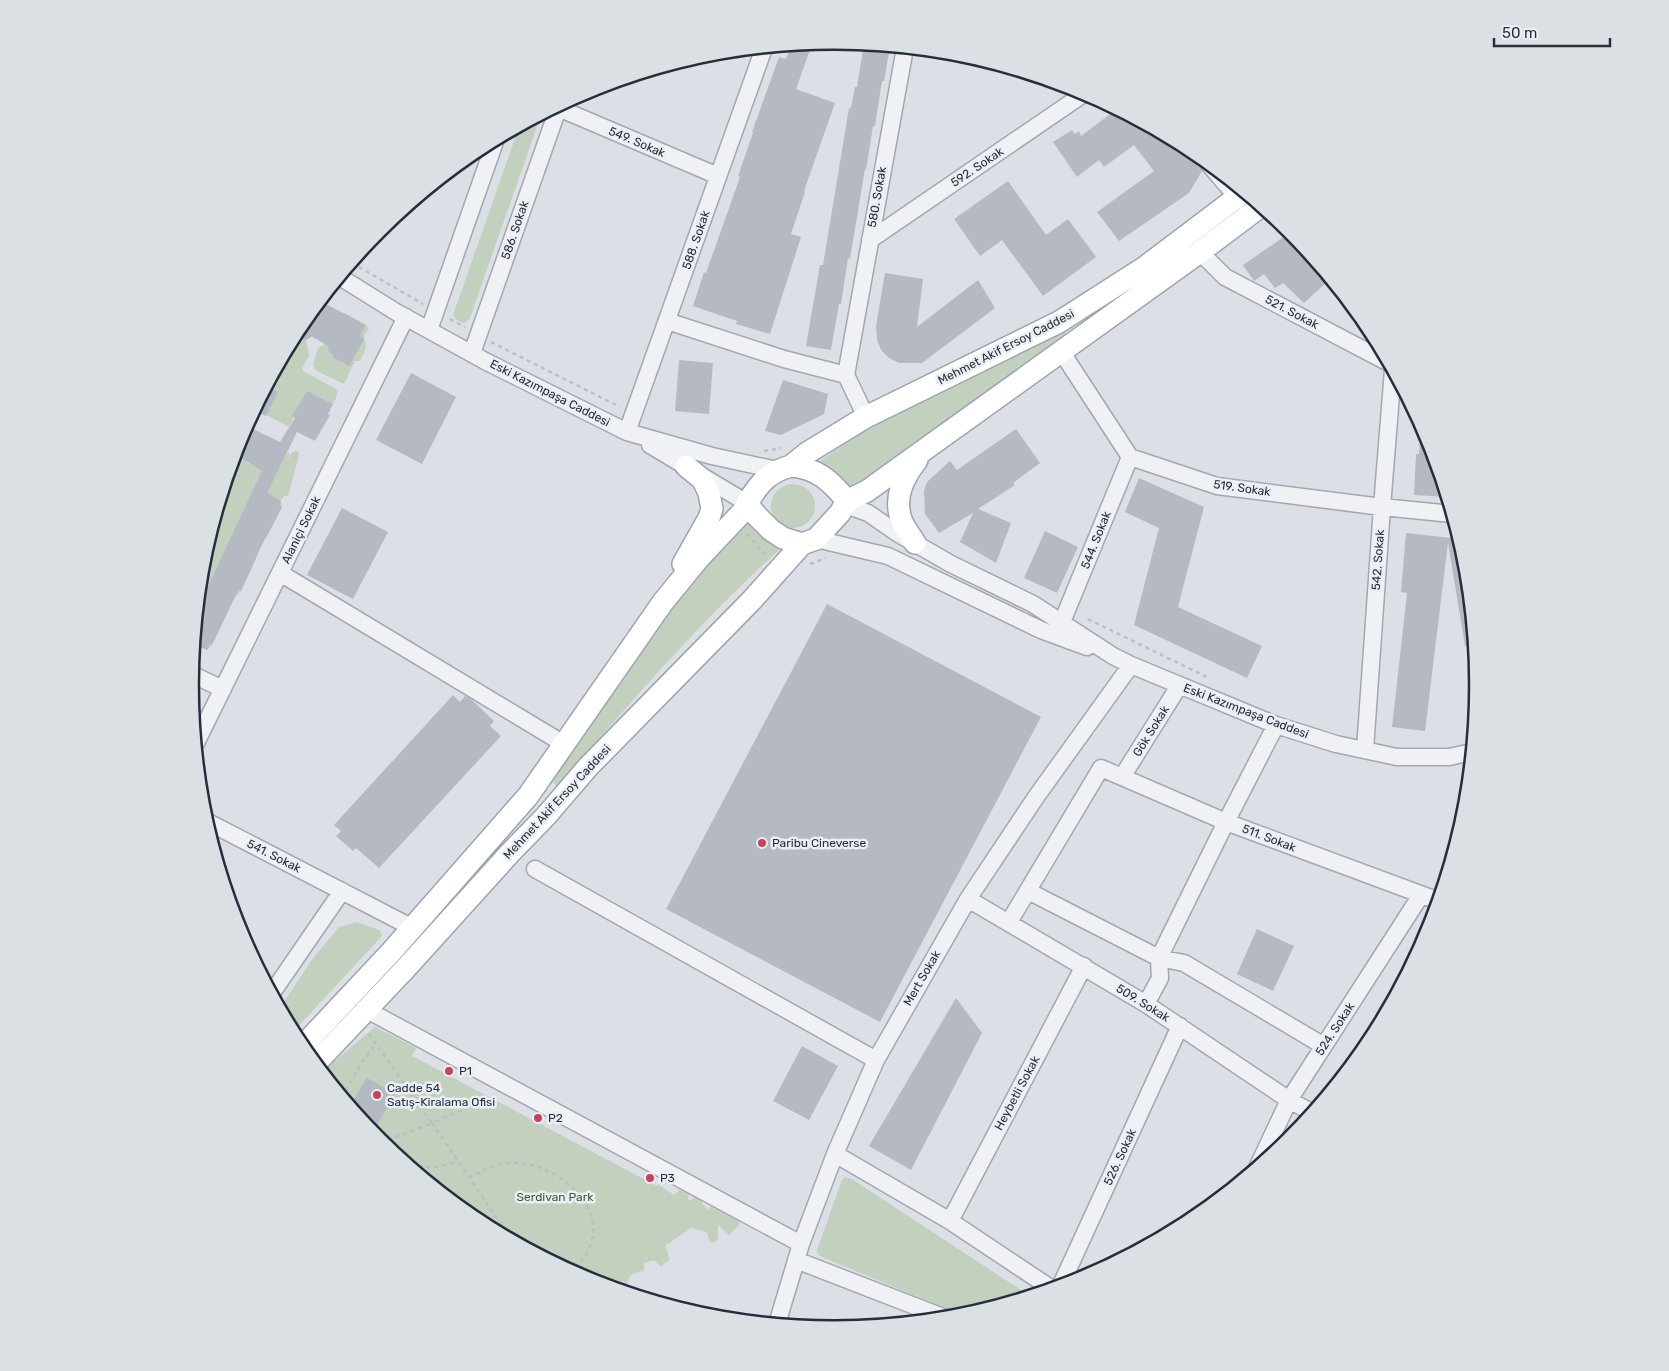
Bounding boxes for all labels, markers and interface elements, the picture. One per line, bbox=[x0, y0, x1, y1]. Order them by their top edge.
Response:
scale bar bbox=[1494, 15, 1610, 47]
text: 50 m bbox=[1502, 24, 1537, 42]
street label: 549. Sokak bbox=[607, 124, 668, 160]
street label: 592. Sokak bbox=[948, 144, 1007, 190]
street label: 580. Sokak bbox=[865, 165, 889, 228]
street label: 586. Sokak bbox=[498, 198, 532, 261]
street label: 588. Sokak bbox=[679, 208, 713, 271]
street label: 521. Sokak bbox=[1263, 292, 1322, 332]
street label: Mehmet Akif Ersoy Caddesi bbox=[935, 306, 1077, 388]
street label: Eski Kazımpaşa Caddesi bbox=[488, 357, 612, 429]
street label: 519. Sokak bbox=[1212, 477, 1272, 499]
street label: Alaniçi Sokak bbox=[279, 493, 324, 566]
street label: 544. Sokak bbox=[1078, 508, 1114, 571]
street label: 542. Sokak bbox=[1369, 528, 1387, 591]
street label: Eski Kazımpaşa Caddesi bbox=[1181, 681, 1311, 741]
street label: Gök Sokak bbox=[1130, 702, 1173, 759]
street label: Mehmet Akif Ersoy Caddesi bbox=[500, 742, 614, 862]
street label: 511. Sokak bbox=[1240, 821, 1299, 855]
street label: 541. Sokak bbox=[245, 836, 304, 876]
place label: Paribu Cineverse bbox=[772, 836, 866, 850]
marker: Paribu Cineverse bbox=[756, 837, 768, 849]
street label: Mert Sokak bbox=[901, 947, 944, 1008]
street label: 509. Sokak bbox=[1114, 981, 1173, 1025]
street label: 524. Sokak bbox=[1313, 999, 1358, 1058]
street label: Heybetli Sokak bbox=[992, 1053, 1043, 1133]
place label: P1 bbox=[459, 1064, 472, 1078]
marker: P1 bbox=[443, 1065, 455, 1077]
place label: Cadde 54 Satış-Kiralama Ofisi bbox=[387, 1081, 495, 1109]
marker: Cadde 54 Satış-Kiralama Ofisi bbox=[371, 1089, 383, 1101]
place label: P2 bbox=[548, 1111, 563, 1125]
marker: P2 bbox=[532, 1112, 544, 1124]
street label: 526. Sokak bbox=[1101, 1126, 1139, 1187]
place label: P3 bbox=[660, 1171, 675, 1185]
marker: P3 bbox=[644, 1172, 656, 1184]
park label: Serdivan Park bbox=[517, 1190, 594, 1204]

